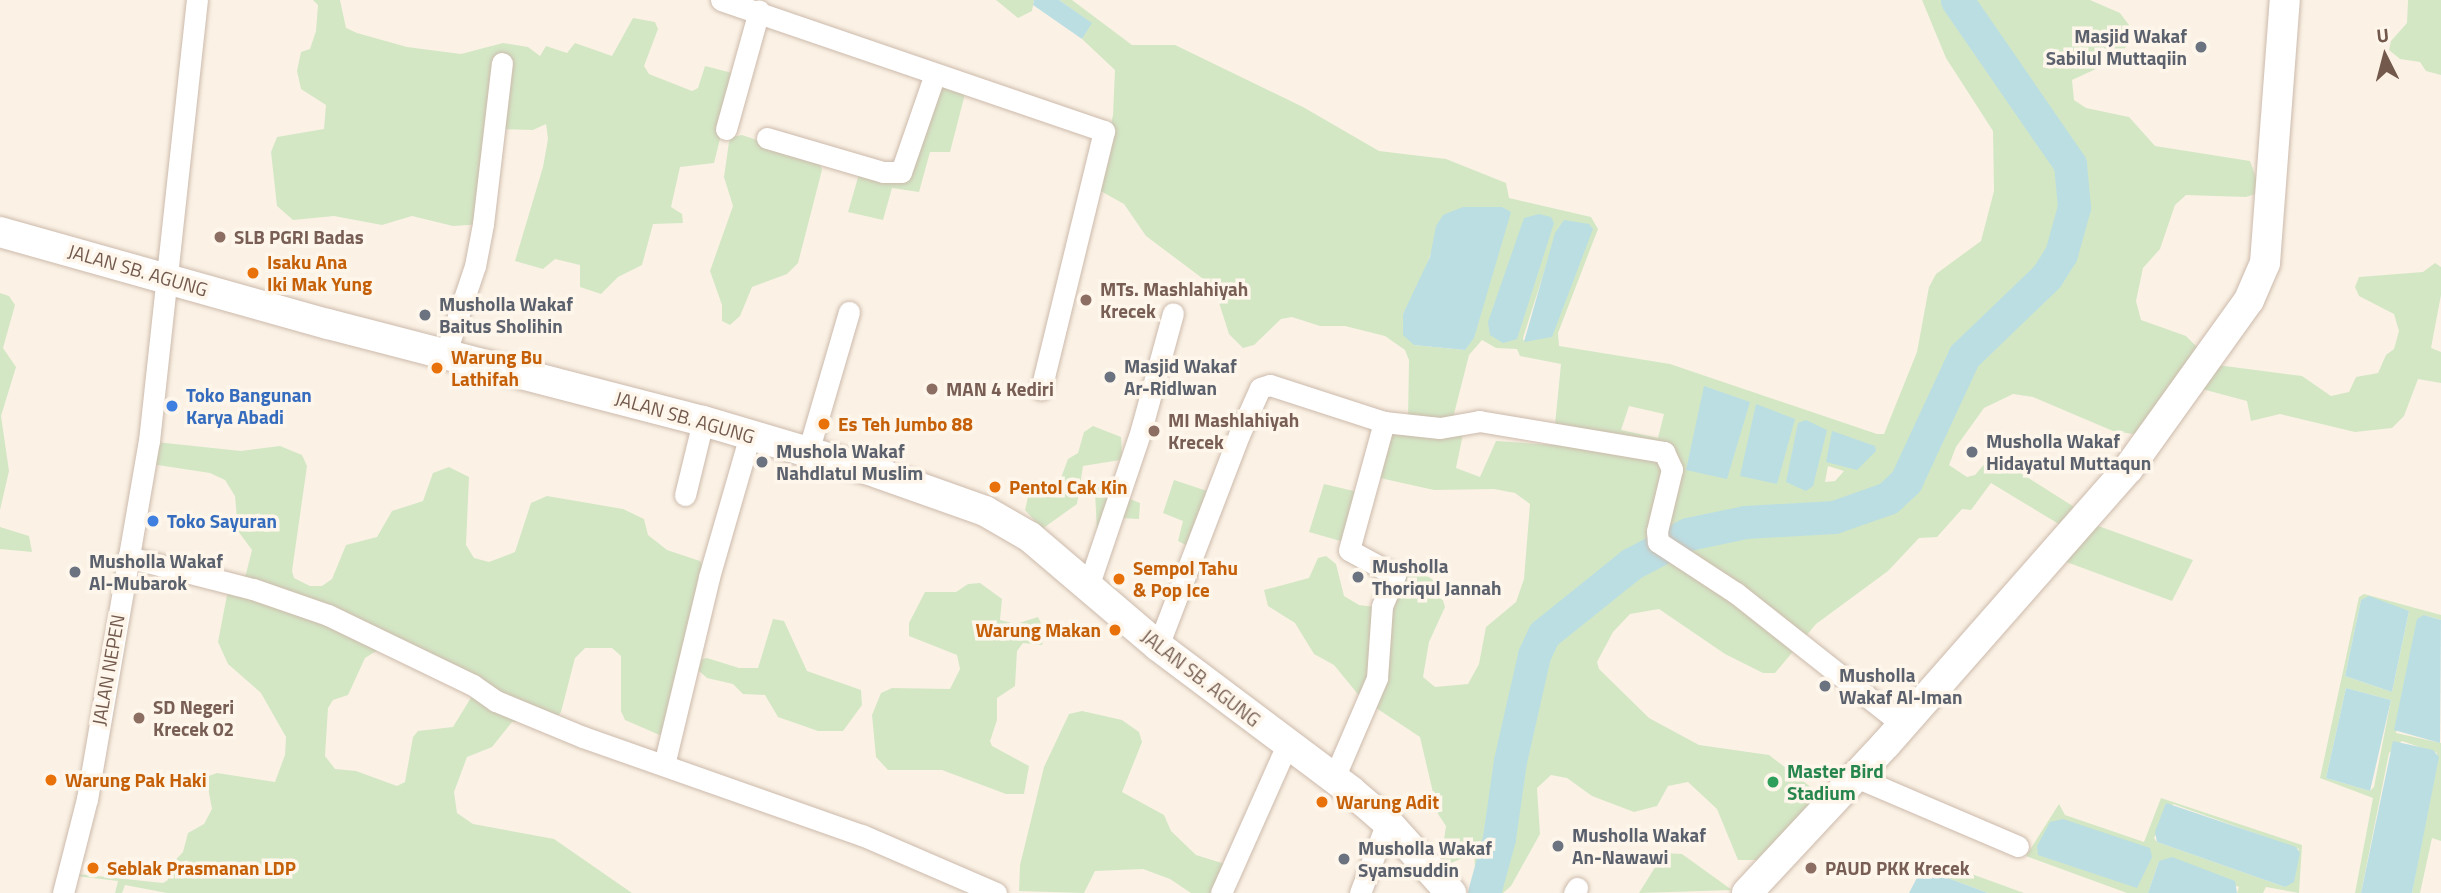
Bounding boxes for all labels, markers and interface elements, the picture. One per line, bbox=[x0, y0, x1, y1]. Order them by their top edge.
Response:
text: U bbox=[2375, 20, 2390, 50]
north arrow bbox=[2350, 21, 2420, 91]
place label: Masjid Wakaf Sabilul Muttaqiin bbox=[2046, 25, 2187, 69]
marker: Masjid Wakaf Sabilul Muttaqiin bbox=[2193, 39, 2209, 55]
place label: SLB PGRI Badas bbox=[234, 226, 364, 248]
marker: SLB PGRI Badas bbox=[212, 229, 228, 245]
street label: JALAN SB. AGUNG bbox=[66, 239, 210, 301]
place label: Isaku Ana Iki Mak Yung bbox=[267, 251, 372, 295]
marker: Isaku Ana Iki Mak Yung bbox=[245, 265, 261, 281]
place label: MTs. Mashlahiyah Krecek bbox=[1100, 278, 1248, 322]
marker: MTs. Mashlahiyah Krecek bbox=[1078, 292, 1094, 308]
place label: Musholla Wakaf Baitus Sholihin bbox=[439, 293, 573, 337]
marker: Musholla Wakaf Baitus Sholihin bbox=[417, 307, 433, 323]
place label: Warung Bu Lathifah bbox=[451, 346, 543, 390]
place label: Masjid Wakaf Ar-Ridlwan bbox=[1124, 355, 1237, 399]
marker: Warung Bu Lathifah bbox=[429, 360, 445, 376]
marker: Masjid Wakaf Ar-Ridlwan bbox=[1102, 369, 1118, 385]
place label: MAN 4 Kediri bbox=[946, 378, 1054, 400]
marker: MAN 4 Kediri bbox=[924, 381, 940, 397]
place label: Toko Bangunan Karya Abadi bbox=[186, 384, 312, 428]
street label: JALAN SB. AGUNG bbox=[613, 386, 757, 448]
marker: Toko Bangunan Karya Abadi bbox=[164, 398, 180, 414]
place label: MI Mashlahiyah Krecek bbox=[1168, 409, 1299, 453]
place label: Es Teh Jumbo 88 bbox=[838, 413, 973, 435]
marker: Es Teh Jumbo 88 bbox=[816, 416, 832, 432]
marker: MI Mashlahiyah Krecek bbox=[1146, 423, 1162, 439]
place label: Musholla Wakaf Hidayatul Muttaqun bbox=[1986, 430, 2151, 474]
place label: Mushola Wakaf Nahdlatul Muslim bbox=[776, 440, 923, 484]
marker: Musholla Wakaf Hidayatul Muttaqun bbox=[1964, 444, 1980, 460]
marker: Mushola Wakaf Nahdlatul Muslim bbox=[754, 454, 770, 470]
place label: Pentol Cak Kin bbox=[1009, 476, 1127, 498]
marker: Pentol Cak Kin bbox=[987, 479, 1003, 495]
place label: Toko Sayuran bbox=[167, 510, 277, 532]
marker: Toko Sayuran bbox=[145, 513, 161, 529]
place label: Musholla Wakaf Al-Mubarok bbox=[89, 550, 223, 594]
place label: Musholla Thoriqul Jannah bbox=[1372, 555, 1501, 599]
place label: Sempol Tahu & Pop Ice bbox=[1133, 557, 1238, 601]
marker: Musholla Wakaf Al-Mubarok bbox=[67, 564, 83, 580]
marker: Musholla Thoriqul Jannah bbox=[1350, 569, 1366, 585]
marker: Sempol Tahu & Pop Ice bbox=[1111, 571, 1127, 587]
street label: JALAN NEPEN bbox=[87, 613, 129, 727]
place label: Warung Makan bbox=[975, 619, 1101, 641]
marker: Warung Makan bbox=[1107, 622, 1123, 638]
street label: JALAN SB. AGUNG bbox=[1137, 625, 1265, 731]
place label: Musholla Wakaf Al-Iman bbox=[1839, 664, 1962, 708]
marker: Musholla Wakaf Al-Iman bbox=[1817, 678, 1833, 694]
place label: SD Negeri Krecek 02 bbox=[153, 696, 234, 740]
marker: SD Negeri Krecek 02 bbox=[131, 710, 147, 726]
place label: Master Bird Stadium bbox=[1787, 760, 1884, 804]
place label: Warung Pak Haki bbox=[65, 769, 207, 791]
marker: Warung Pak Haki bbox=[43, 772, 59, 788]
marker: Master Bird Stadium bbox=[1765, 774, 1781, 790]
place label: Warung Adit bbox=[1336, 791, 1439, 813]
marker: Warung Adit bbox=[1314, 794, 1330, 810]
place label: Musholla Wakaf An-Nawawi bbox=[1572, 824, 1706, 868]
place label: Musholla Wakaf Syamsuddin bbox=[1358, 837, 1492, 881]
marker: Musholla Wakaf An-Nawawi bbox=[1550, 838, 1566, 854]
marker: Musholla Wakaf Syamsuddin bbox=[1336, 851, 1352, 867]
place label: Seblak Prasmanan LDP bbox=[107, 857, 296, 879]
place label: PAUD PKK Krecek bbox=[1825, 857, 1970, 879]
marker: Seblak Prasmanan LDP bbox=[85, 860, 101, 876]
marker: PAUD PKK Krecek bbox=[1803, 860, 1819, 876]

